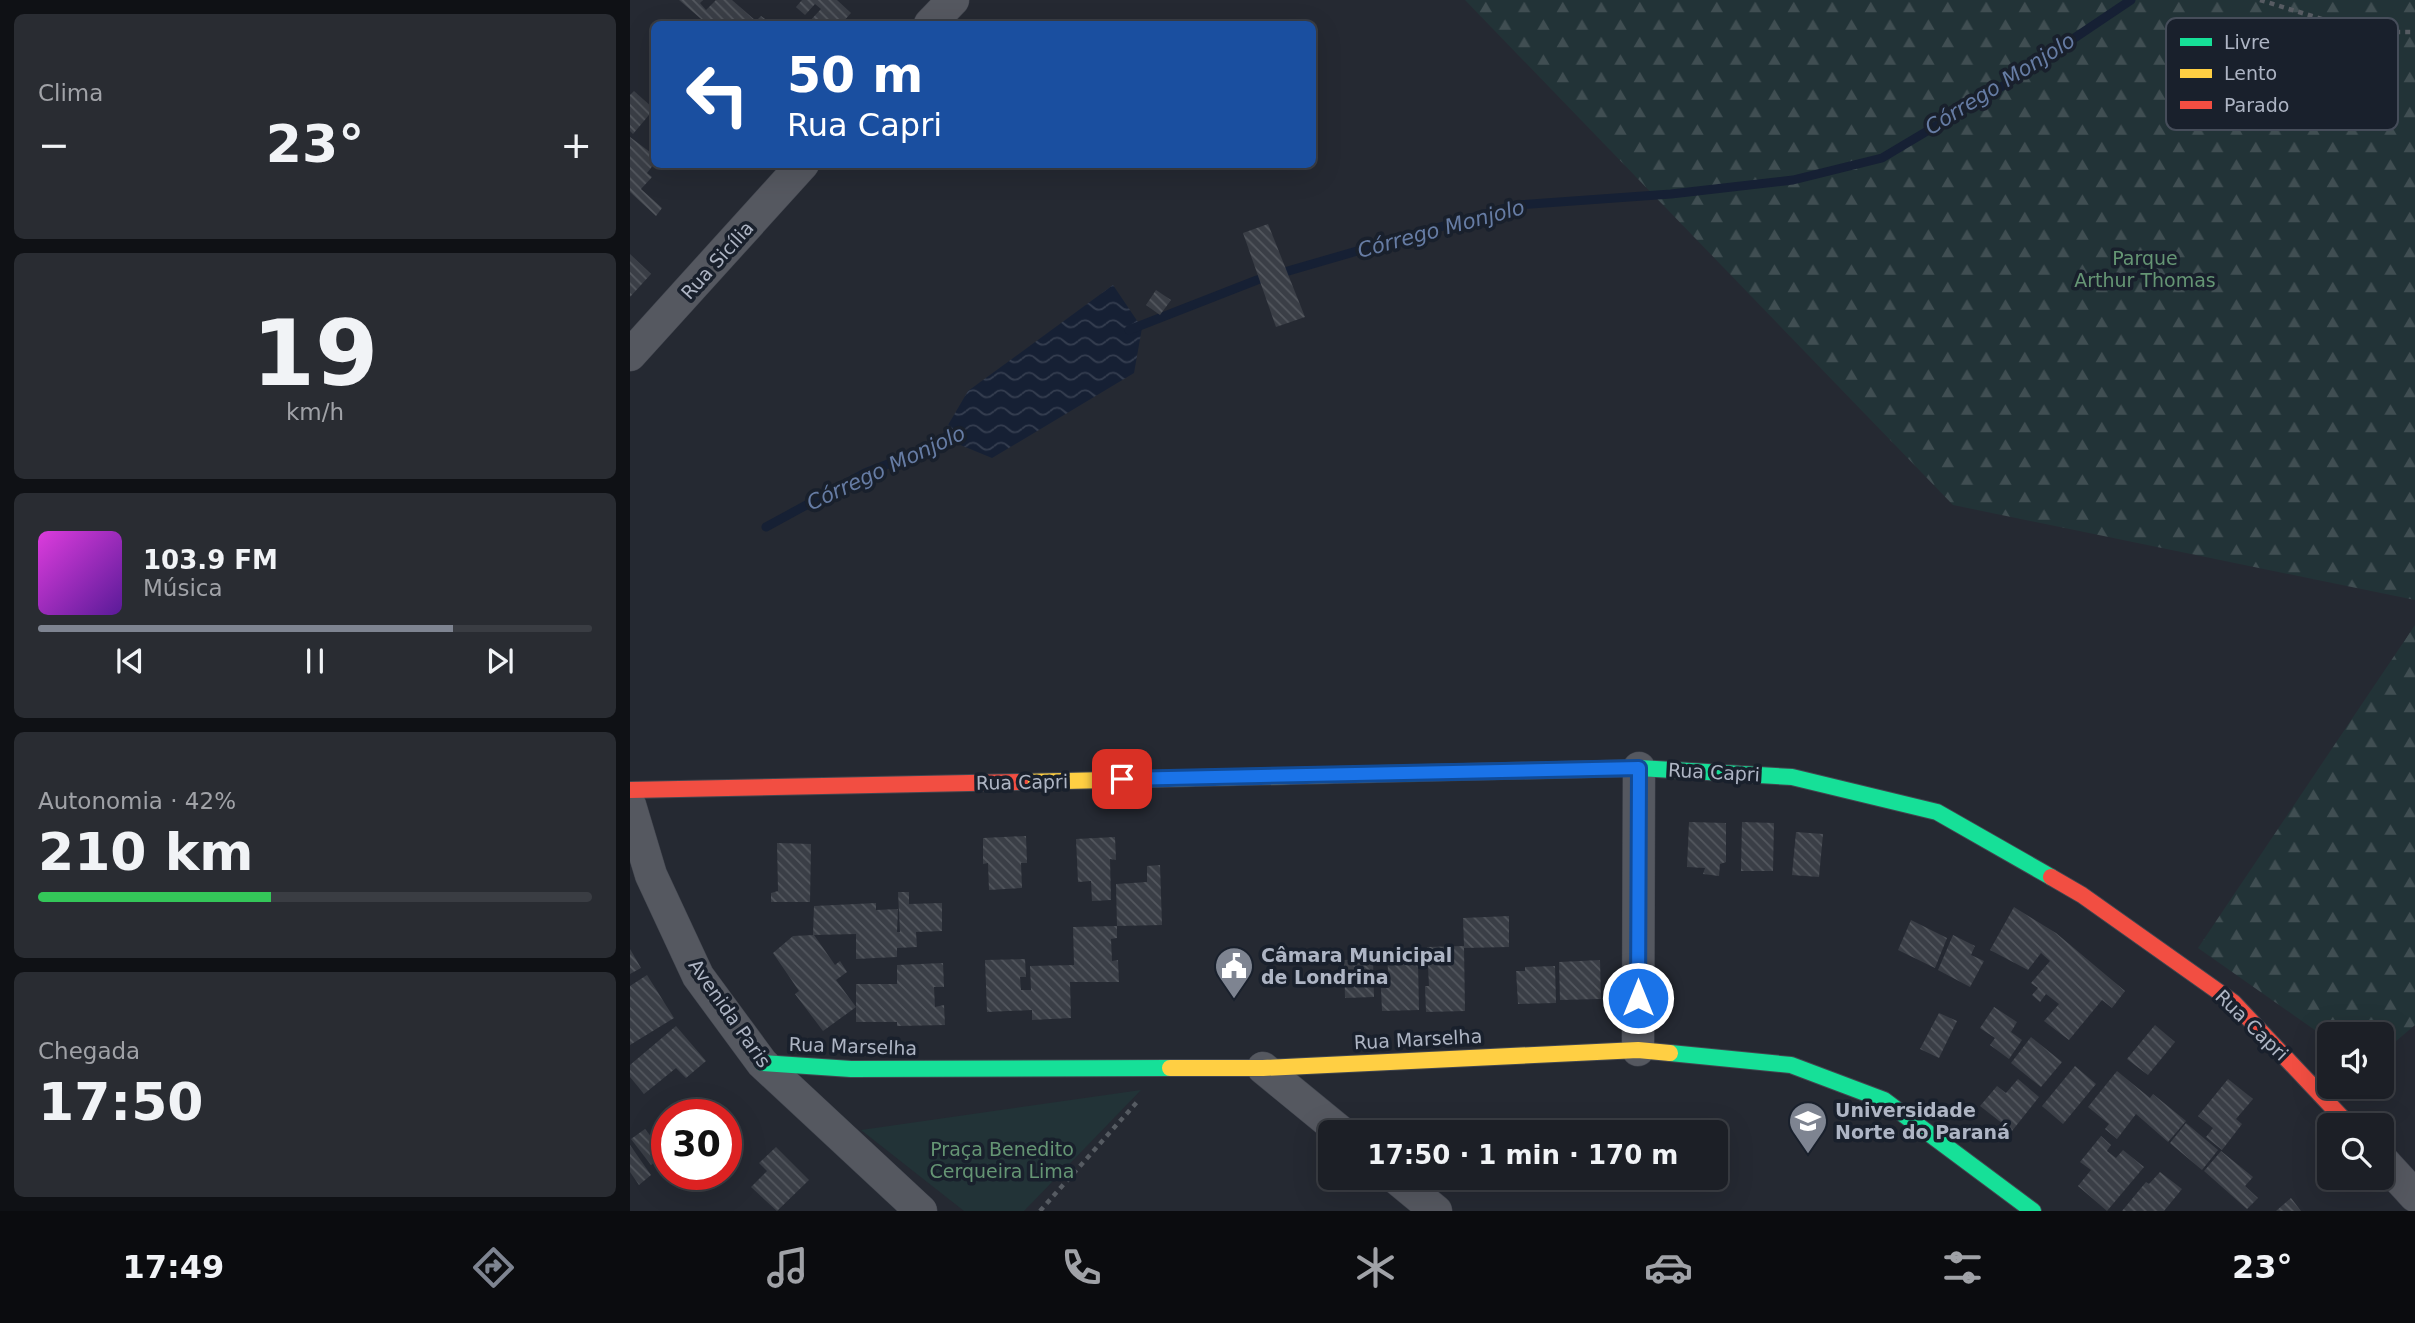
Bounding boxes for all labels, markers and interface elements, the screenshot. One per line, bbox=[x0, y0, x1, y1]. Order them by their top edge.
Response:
legend bbox=[2166, 18, 2398, 130]
water label: Córrego Monjolo bbox=[1921, 28, 2079, 140]
text: Livre bbox=[2224, 31, 2270, 53]
text: 50 m bbox=[787, 47, 923, 104]
icon: left bbox=[672, 49, 763, 140]
text: Lento bbox=[2224, 62, 2277, 84]
text: Clima bbox=[38, 80, 103, 106]
text: Parado bbox=[2224, 94, 2289, 116]
text: Rua Capri bbox=[787, 106, 942, 144]
text: 23° bbox=[266, 114, 364, 174]
text: − bbox=[38, 123, 70, 167]
text: + bbox=[560, 123, 592, 167]
water label: Córrego Monjolo bbox=[1355, 195, 1527, 263]
street label: Rua Sicília bbox=[676, 216, 758, 304]
park label: Parque Arthur Thomas bbox=[2074, 247, 2216, 291]
text: 19 bbox=[252, 301, 378, 406]
text: km/h bbox=[286, 399, 344, 425]
water label: Córrego Monjolo bbox=[803, 421, 969, 515]
text: 103.9 FM bbox=[143, 545, 278, 575]
text: Música bbox=[143, 575, 223, 601]
icon: previous bbox=[111, 642, 149, 680]
icon: pause bbox=[296, 642, 334, 680]
icon: next bbox=[481, 642, 519, 680]
pin bbox=[1092, 749, 1152, 809]
street label: Rua Capri bbox=[1667, 759, 1761, 785]
icon: arrive bbox=[1103, 760, 1141, 798]
street label: Rua Capri bbox=[976, 770, 1068, 794]
text: Autonomia · 42% bbox=[38, 788, 236, 814]
text: 210 km bbox=[38, 822, 253, 882]
place label: Câmara Municipal de Londrina bbox=[1261, 944, 1452, 988]
public building icon: Câmara Municipal de Londrina bbox=[1213, 945, 1255, 1000]
street label: Avenida Paris bbox=[685, 955, 775, 1071]
position arrow bbox=[1601, 961, 1675, 1035]
street label: Rua Capri bbox=[2211, 985, 2293, 1065]
map controls bbox=[2317, 1022, 2394, 1190]
button: sound bbox=[2317, 1022, 2394, 1099]
street label: Rua Marselha bbox=[1353, 1025, 1483, 1053]
street label: Rua Marselha bbox=[788, 1033, 918, 1059]
text: Chegada bbox=[38, 1038, 140, 1064]
text: 17:50 bbox=[38, 1072, 204, 1132]
speed limit sign: 30 bbox=[651, 1099, 742, 1190]
place label: Universidade Norte do Paraná bbox=[1835, 1099, 2010, 1143]
school or university icon: Universidade Norte do Paraná bbox=[1787, 1100, 1829, 1155]
button: search bbox=[2317, 1113, 2394, 1190]
park label: Praça Benedito Cerqueira Lima bbox=[929, 1138, 1075, 1182]
text: 17:50 · 1 min · 170 m bbox=[1368, 1140, 1678, 1170]
icon: directions bbox=[469, 1243, 518, 1292]
icon: music bbox=[763, 1243, 812, 1292]
icon: phone bbox=[1057, 1243, 1106, 1292]
icon: climate bbox=[1351, 1243, 1400, 1292]
icon: car bbox=[1644, 1243, 1693, 1292]
icon: filters bbox=[1938, 1243, 1987, 1292]
text: 17:49 bbox=[122, 1248, 224, 1286]
text: 23° bbox=[2232, 1248, 2292, 1286]

